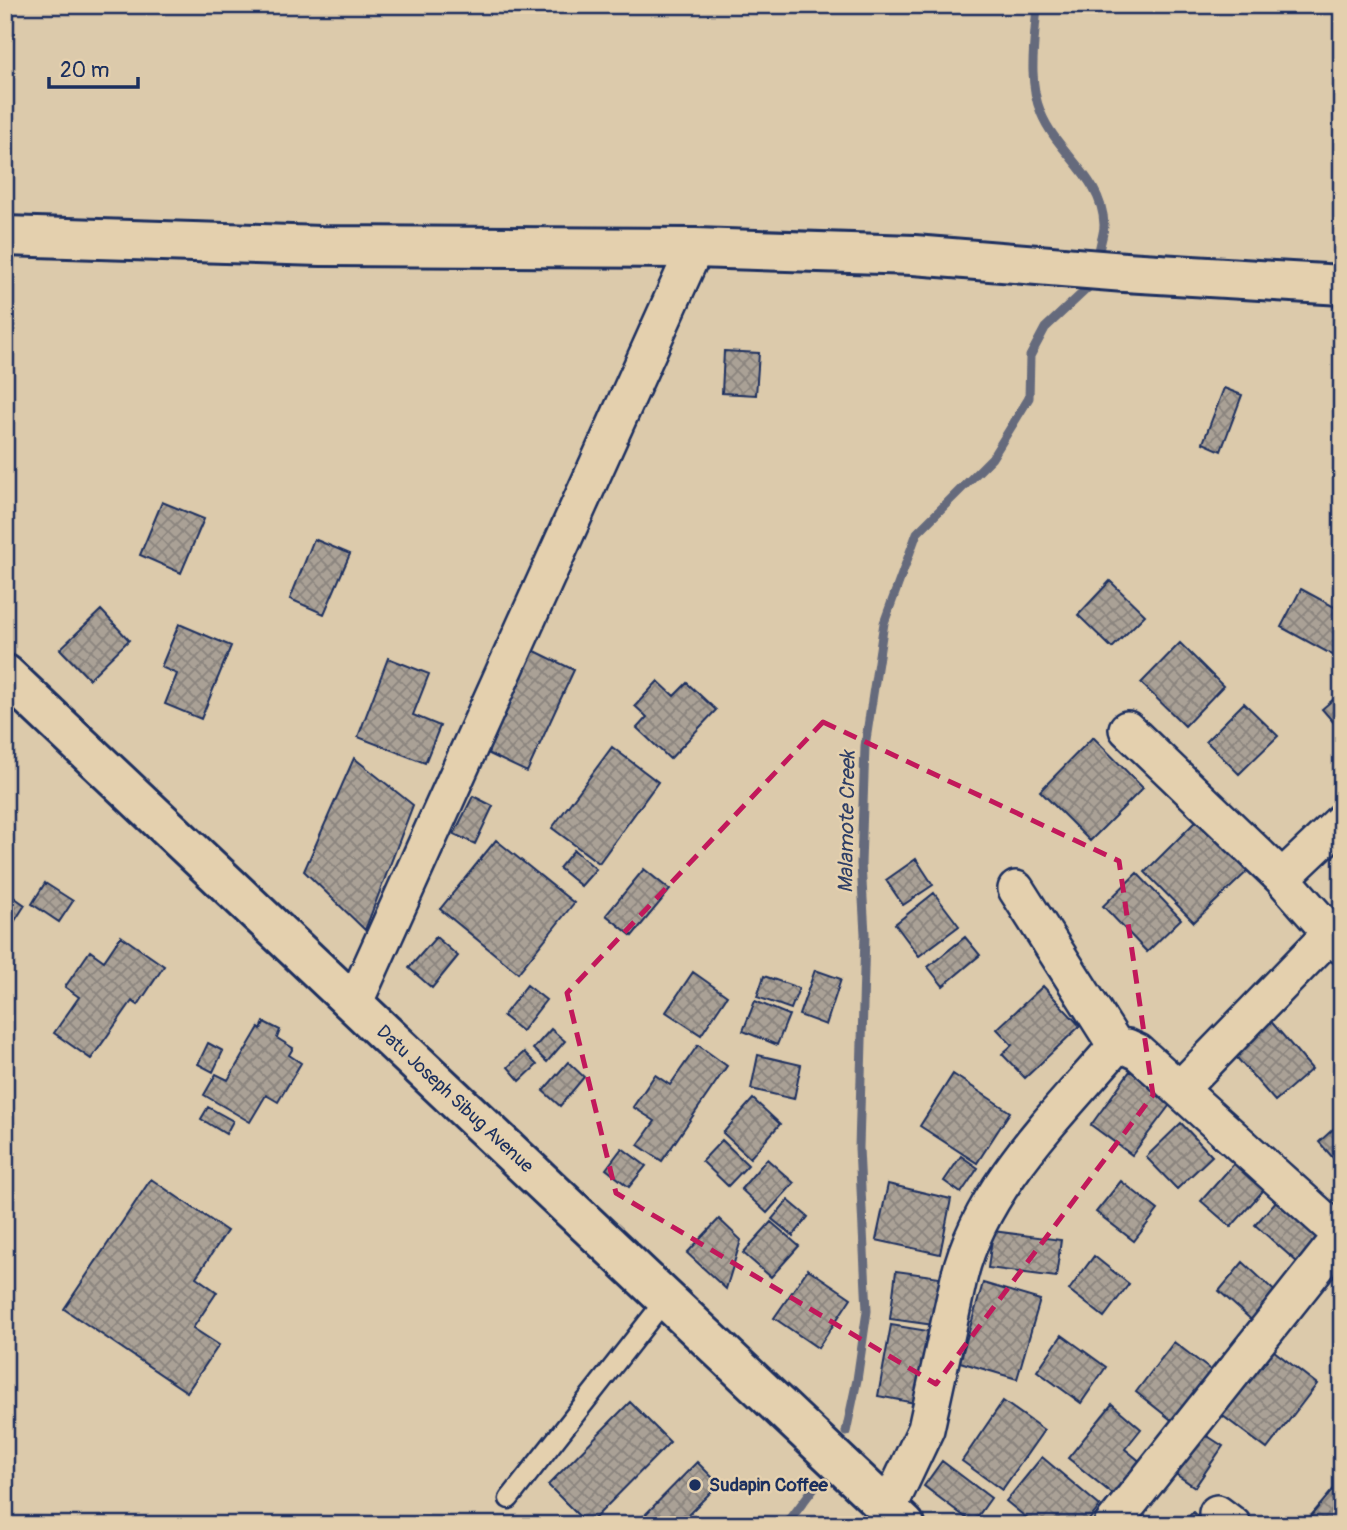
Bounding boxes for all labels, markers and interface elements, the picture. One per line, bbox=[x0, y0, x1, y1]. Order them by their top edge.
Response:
scale bar bbox=[49, 46, 138, 90]
text: 20 m bbox=[60, 57, 109, 84]
water label: Malamote Creek bbox=[832, 748, 862, 893]
street label: Datu Joseph Sibug Avenue bbox=[371, 1020, 539, 1178]
place label: Sudapin Coffee bbox=[709, 1473, 829, 1497]
marker: Sudapin Coffee bbox=[687, 1477, 703, 1493]

